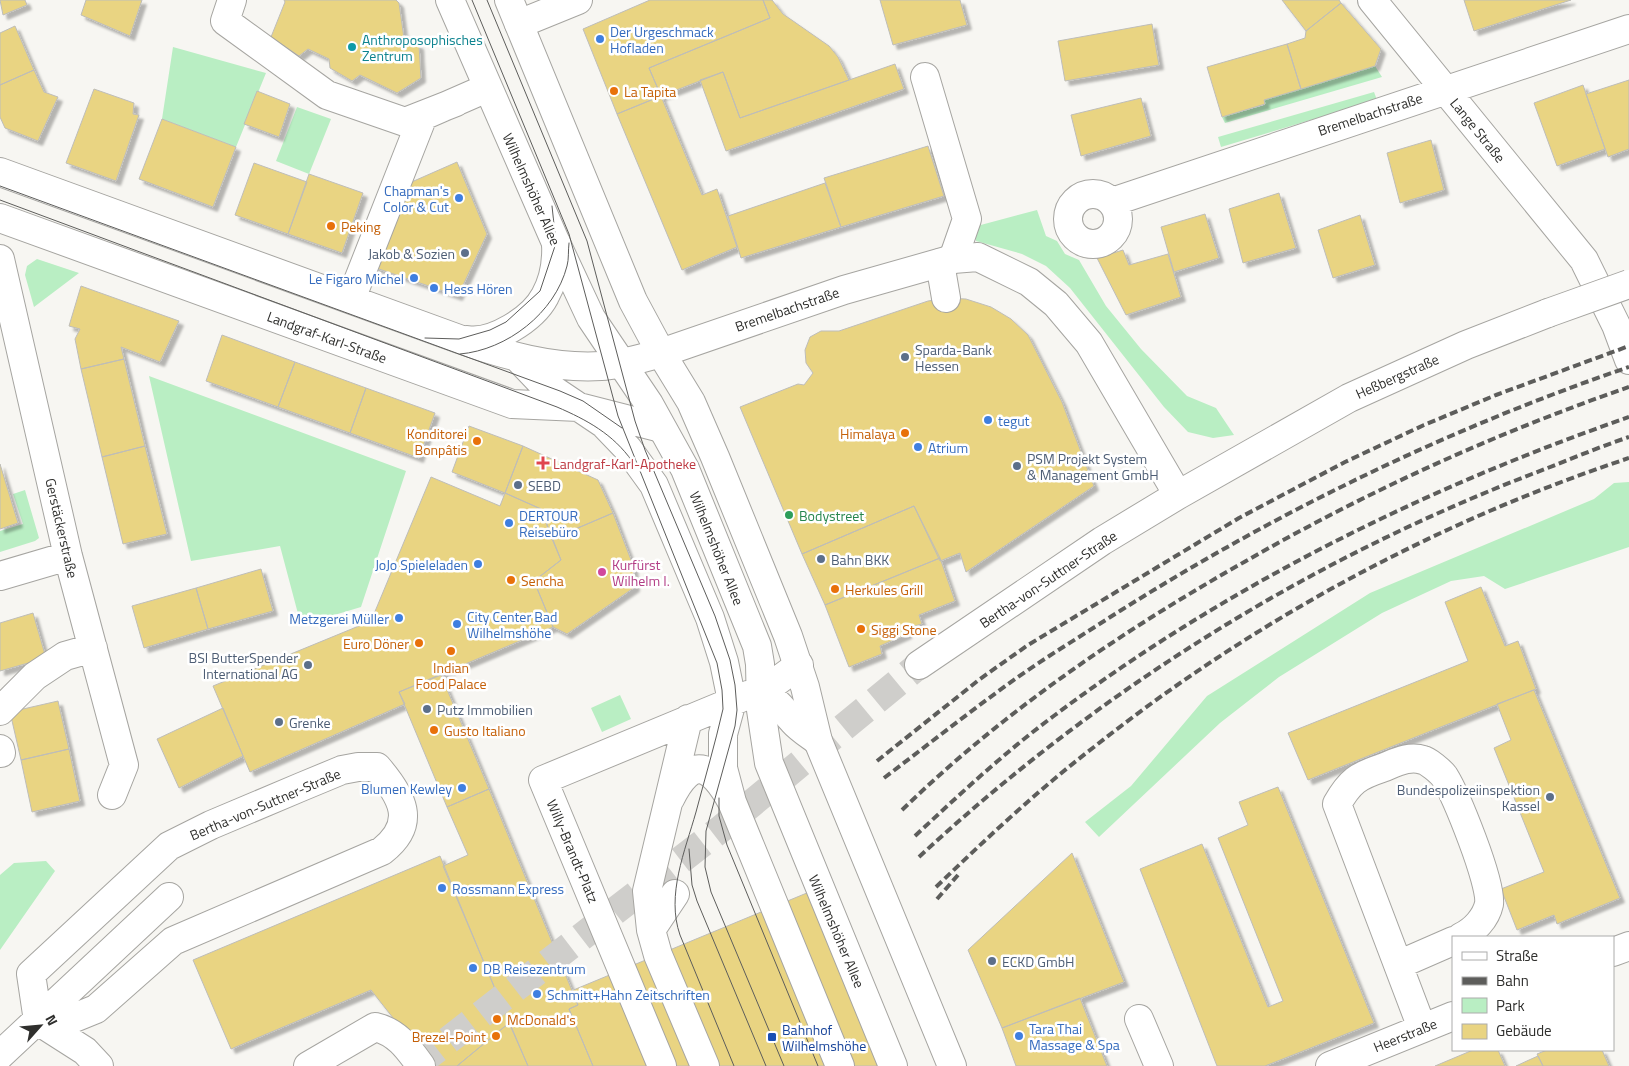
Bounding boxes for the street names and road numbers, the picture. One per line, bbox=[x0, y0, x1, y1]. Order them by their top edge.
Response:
street label: Bremelbachstraße bbox=[1315, 87, 1425, 141]
street label: Lange Straße bbox=[1445, 93, 1511, 167]
street label: Wilhelmshöher Allee bbox=[498, 129, 566, 249]
street label: Bremelbachstraße bbox=[732, 281, 842, 337]
street label: Landgraf-Karl-Straße bbox=[264, 306, 390, 368]
street label: Heßbergstraße bbox=[1352, 348, 1442, 404]
street label: Gerstäckerstraße bbox=[40, 476, 84, 580]
street label: Wilhelmshöher Allee bbox=[685, 488, 749, 608]
street label: Bertha-von-Suttner-Straße bbox=[975, 525, 1121, 633]
street label: Bertha-von-Suttner-Straße bbox=[186, 763, 344, 845]
street label: Willy-Brandt-Platz bbox=[542, 796, 604, 906]
street label: Wilhelmshöher Allee bbox=[804, 871, 870, 991]
street label: Heerstraße bbox=[1370, 1013, 1440, 1057]

